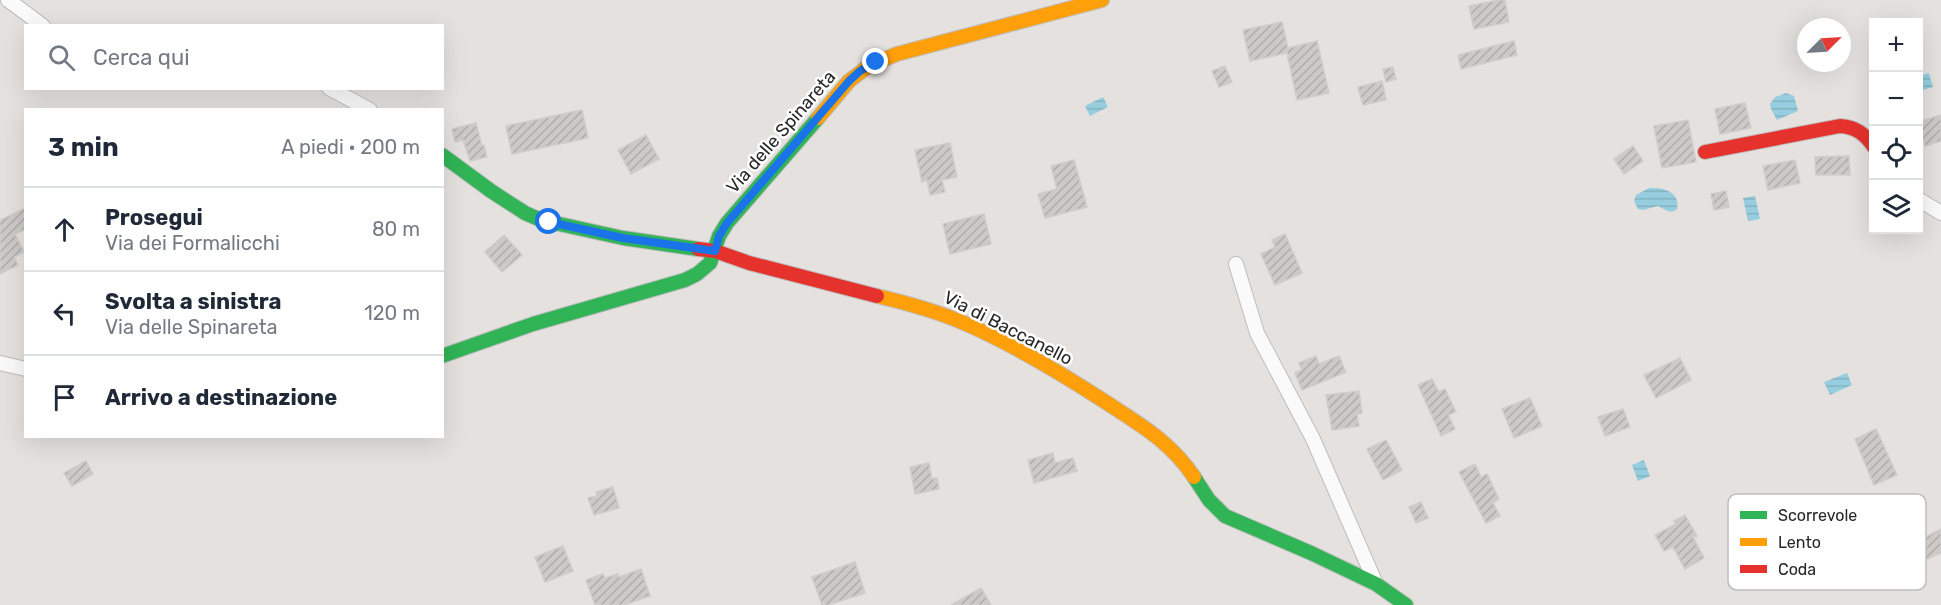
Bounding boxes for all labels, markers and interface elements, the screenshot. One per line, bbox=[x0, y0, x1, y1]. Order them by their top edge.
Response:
north arrow bbox=[1797, 18, 1851, 72]
map controls bbox=[1869, 18, 1923, 234]
button: + bbox=[1869, 18, 1923, 72]
search box bbox=[24, 24, 444, 90]
icon: search bbox=[45, 41, 78, 74]
text: Cerca qui bbox=[93, 44, 189, 71]
route end bbox=[862, 48, 888, 74]
street label: Via delle Spinareta bbox=[722, 66, 840, 198]
button: − bbox=[1869, 72, 1923, 126]
button: locate bbox=[1869, 126, 1923, 180]
text: 3 min bbox=[48, 132, 119, 163]
text: A piedi · 200 m bbox=[281, 135, 420, 159]
button: layers bbox=[1869, 180, 1923, 234]
text: Prosegui bbox=[105, 204, 203, 231]
route start bbox=[535, 208, 561, 234]
icon: ahead bbox=[48, 213, 81, 246]
text: 80 m bbox=[372, 217, 420, 241]
text: Via dei Formalicchi bbox=[105, 231, 280, 255]
street label: Via di Baccanello bbox=[940, 286, 1076, 370]
text: Svolta a sinistra bbox=[105, 288, 282, 315]
icon: left bbox=[48, 297, 81, 330]
text: 120 m bbox=[364, 301, 420, 325]
text: Via delle Spinareta bbox=[105, 315, 278, 339]
icon: arrive bbox=[48, 381, 81, 414]
text: Arrivo a destinazione bbox=[105, 384, 337, 411]
legend bbox=[1728, 494, 1926, 590]
text: Scorrevole bbox=[1778, 506, 1857, 525]
text: Lento bbox=[1778, 533, 1821, 552]
text: Coda bbox=[1778, 560, 1816, 579]

